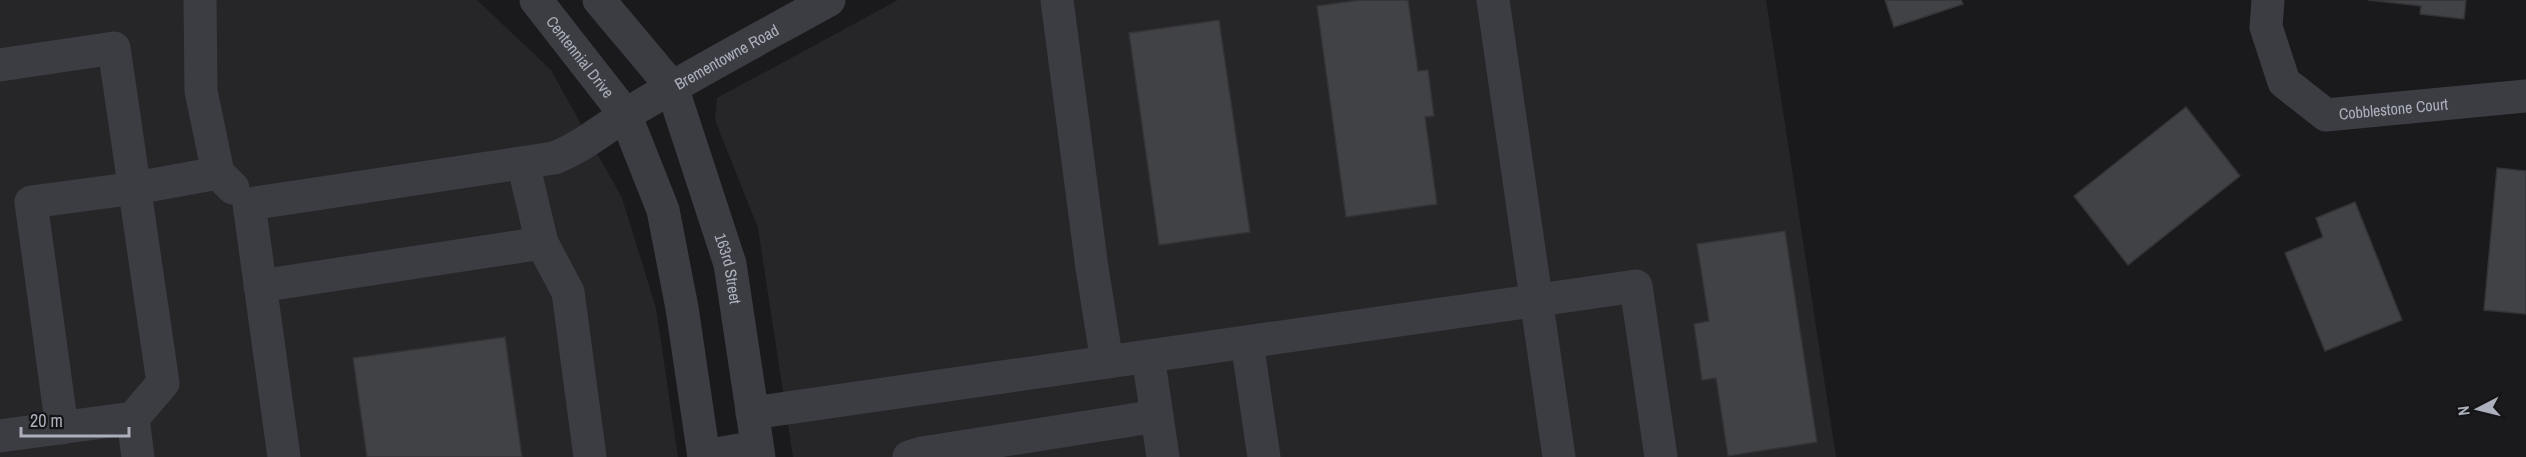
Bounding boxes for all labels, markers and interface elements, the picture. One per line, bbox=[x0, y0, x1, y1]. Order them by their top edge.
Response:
street label: Centennial Drive bbox=[541, 11, 619, 102]
street label: Brementowne Road bbox=[670, 19, 782, 95]
street label: Cobblestone Court bbox=[2338, 92, 2449, 125]
street label: 163rd Street bbox=[710, 230, 747, 306]
north arrow bbox=[2448, 379, 2508, 439]
scale bar bbox=[21, 400, 129, 438]
text: N bbox=[2452, 405, 2475, 417]
text: 20 m bbox=[30, 408, 63, 433]

